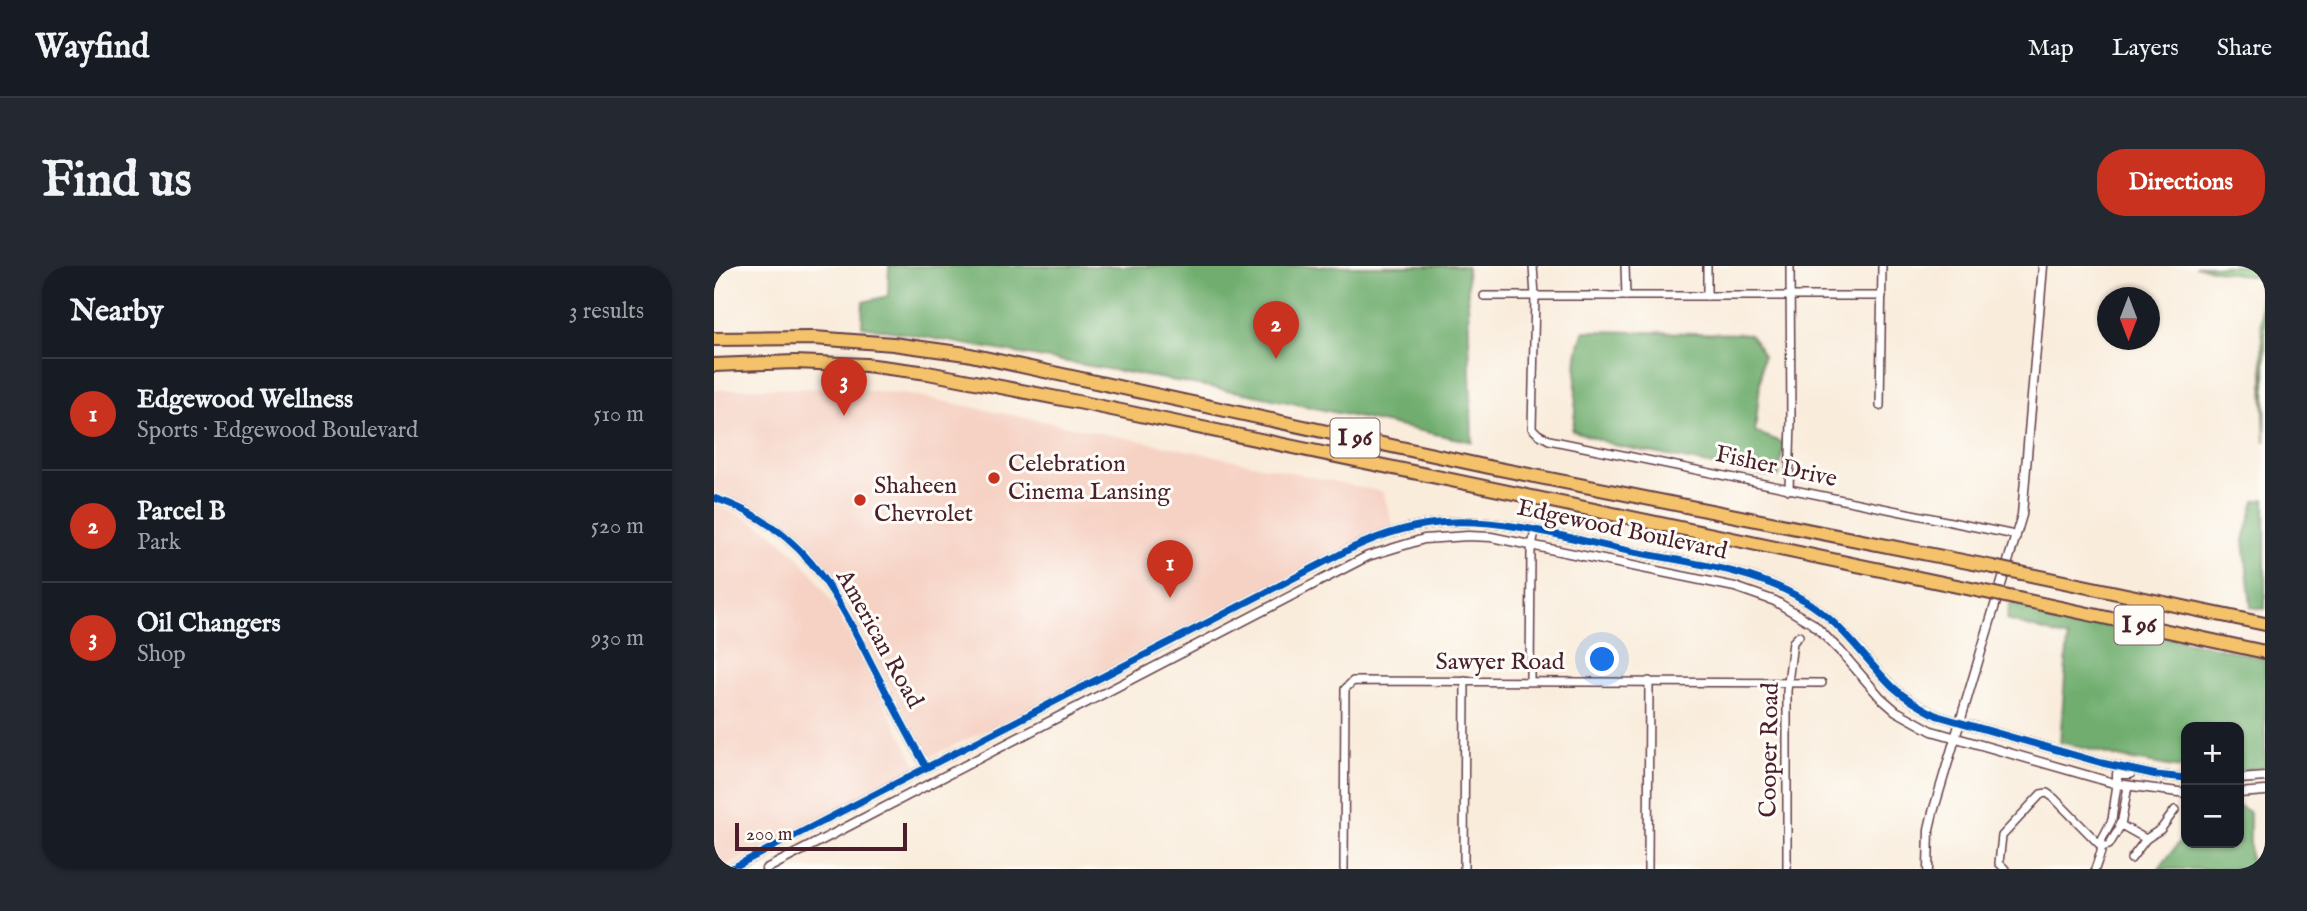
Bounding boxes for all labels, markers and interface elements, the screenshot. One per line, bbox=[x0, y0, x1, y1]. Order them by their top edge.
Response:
text: Wayfind bbox=[35, 27, 149, 69]
text: Map bbox=[2028, 33, 2074, 64]
text: Layers bbox=[2112, 33, 2179, 64]
text: Share bbox=[2217, 33, 2272, 64]
button: Directions bbox=[2097, 149, 2265, 216]
text: Find us bbox=[42, 151, 192, 213]
north arrow bbox=[2097, 287, 2160, 350]
text: Nearby bbox=[70, 293, 163, 331]
text: 3 results bbox=[569, 297, 644, 326]
pin: 2 bbox=[1253, 301, 1299, 359]
pin: 3 bbox=[821, 358, 867, 416]
text: Edgewood Wellness bbox=[137, 383, 353, 416]
text: 1 bbox=[89, 400, 97, 429]
text: 510 m bbox=[593, 400, 644, 429]
text: Sports · Edgewood Boulevard bbox=[137, 416, 418, 445]
road number: I 96 bbox=[1330, 419, 1380, 458]
street label: Fisher Drive bbox=[1712, 439, 1840, 495]
place label: Celebration Cinema Lansing bbox=[1008, 449, 1171, 508]
marker: Celebration Cinema Lansing bbox=[986, 470, 1002, 486]
place label: Shaheen Chevrolet bbox=[874, 471, 973, 530]
marker: Shaheen Chevrolet bbox=[852, 492, 868, 508]
street label: Edgewood Boulevard bbox=[1514, 493, 1730, 567]
text: Parcel B bbox=[137, 495, 226, 528]
text: 2 bbox=[88, 512, 98, 541]
text: 520 m bbox=[591, 512, 644, 541]
text: Park bbox=[137, 528, 181, 557]
pin: 1 bbox=[1147, 540, 1193, 598]
street label: American Road bbox=[828, 563, 930, 714]
road number: I 96 bbox=[2114, 606, 2164, 644]
text: Oil Changers bbox=[137, 607, 281, 640]
text: 3 bbox=[89, 624, 97, 653]
text: 930 m bbox=[591, 624, 644, 653]
text: Shop bbox=[137, 640, 186, 669]
your location bbox=[1585, 642, 1619, 676]
street label: Sawyer Road bbox=[1436, 647, 1565, 678]
street label: Cooper Road bbox=[1753, 682, 1787, 818]
map controls bbox=[2181, 722, 2244, 848]
button: + bbox=[2181, 722, 2244, 785]
button: − bbox=[2181, 785, 2244, 848]
scale bar bbox=[735, 820, 906, 852]
text: 200 m bbox=[746, 823, 792, 847]

